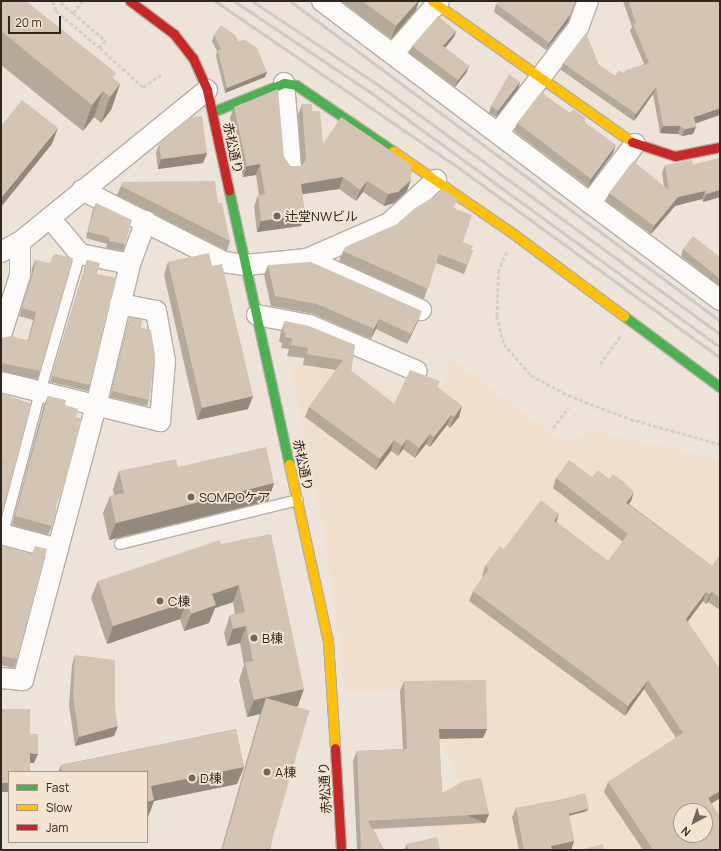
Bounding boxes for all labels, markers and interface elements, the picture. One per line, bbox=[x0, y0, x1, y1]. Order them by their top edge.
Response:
scale bar bbox=[10, 8, 63, 34]
text: 20 m bbox=[15, 14, 42, 31]
street label: 赤松通り bbox=[220, 121, 246, 175]
place label: 辻堂NWビル bbox=[285, 208, 358, 224]
marker: 辻堂NWビル bbox=[272, 211, 282, 221]
street label: 赤松通り bbox=[290, 438, 316, 492]
place label: SOMPOケア bbox=[199, 489, 271, 505]
marker: SOMPOケア bbox=[186, 492, 196, 502]
place label: C棟 bbox=[168, 593, 190, 609]
marker: C棟 bbox=[155, 596, 165, 606]
place label: B棟 bbox=[262, 630, 283, 646]
marker: B棟 bbox=[249, 633, 259, 643]
street label: 赤松通り bbox=[316, 762, 334, 814]
place label: A棟 bbox=[275, 764, 296, 780]
marker: A棟 bbox=[262, 767, 272, 777]
place label: D棟 bbox=[200, 770, 222, 786]
legend bbox=[8, 771, 148, 843]
marker: D棟 bbox=[187, 773, 197, 783]
text: Fast bbox=[46, 779, 70, 796]
text: Slow bbox=[46, 799, 72, 816]
north arrow bbox=[673, 803, 713, 843]
text: Jam bbox=[46, 819, 68, 836]
text: N bbox=[678, 824, 693, 840]

